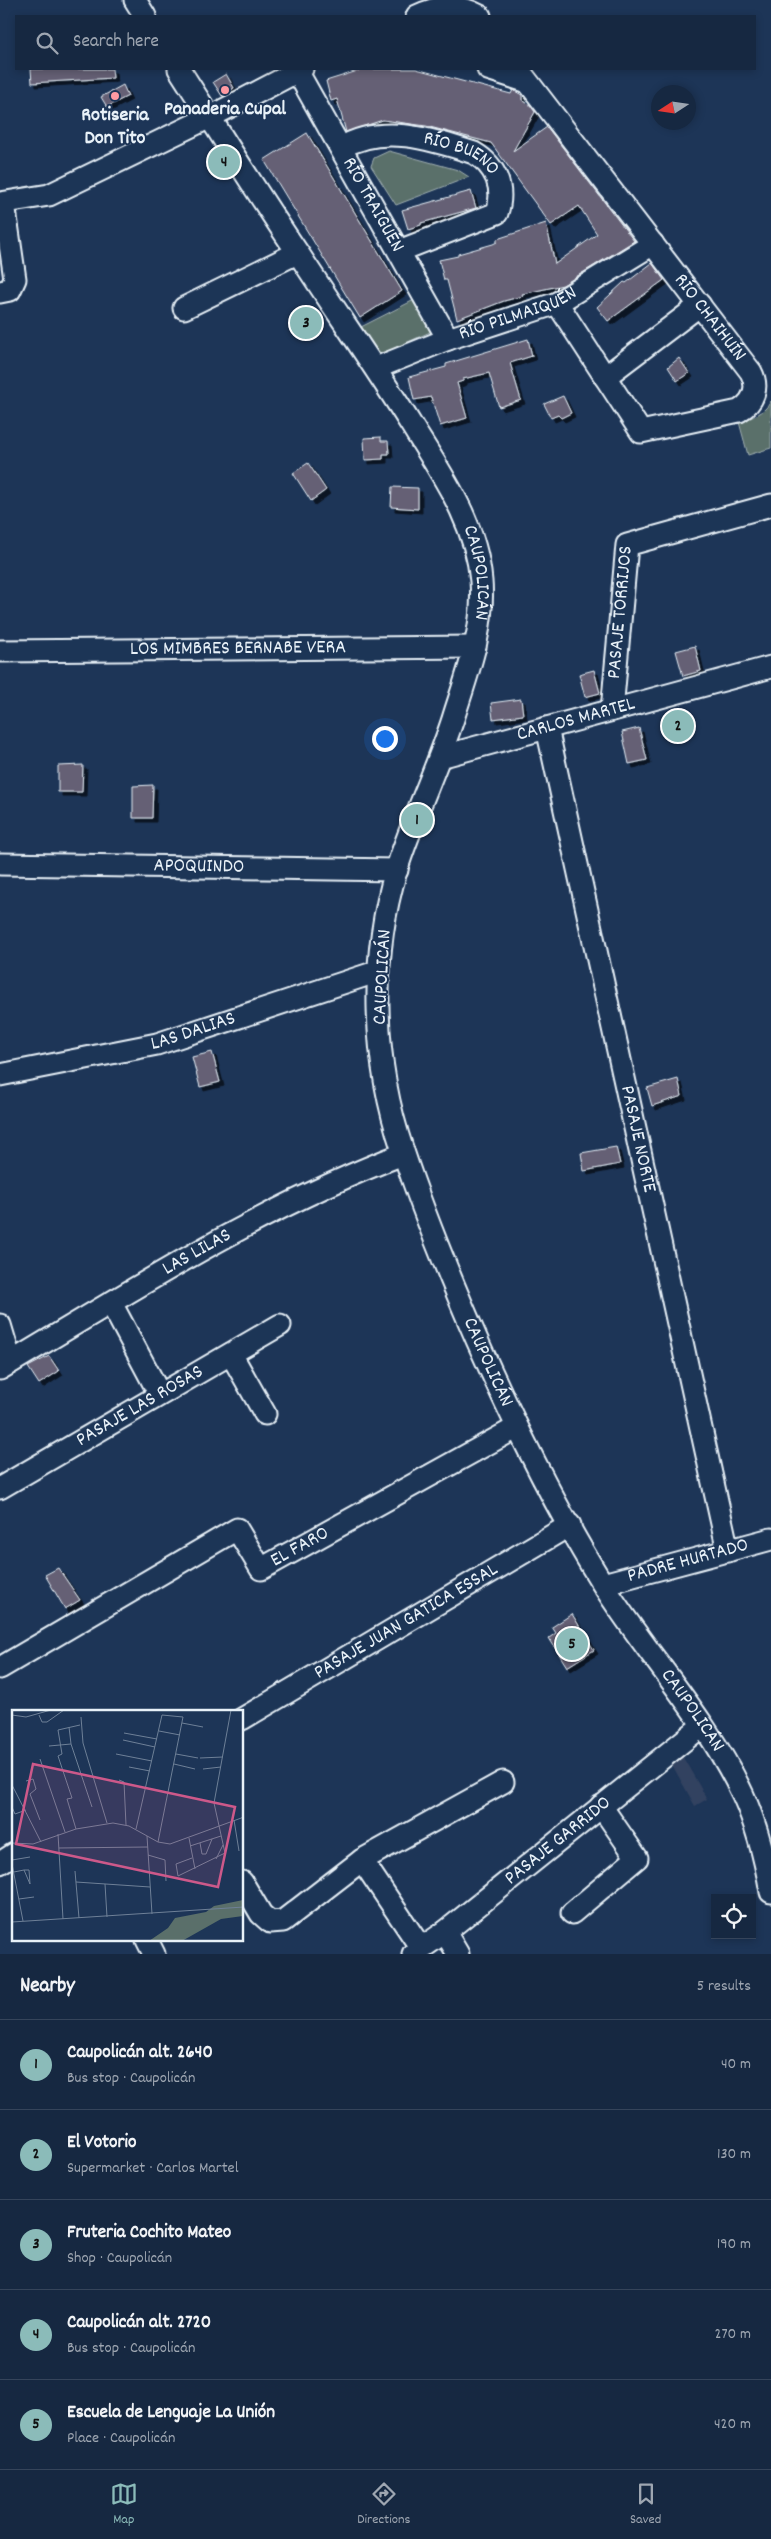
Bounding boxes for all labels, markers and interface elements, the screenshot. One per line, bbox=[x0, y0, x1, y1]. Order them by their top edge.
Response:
search box bbox=[15, 15, 756, 70]
icon: search bbox=[33, 29, 61, 57]
text: Search here bbox=[73, 29, 159, 56]
marker: Panaderia Cupal bbox=[219, 84, 231, 96]
north arrow bbox=[651, 85, 696, 130]
marker: Rotiseria Don Tito bbox=[109, 90, 121, 102]
place label: Panaderia Cupal bbox=[164, 96, 286, 124]
place label: Rotiseria Don Tito bbox=[81, 102, 149, 153]
street label: RÍO BUENO bbox=[421, 125, 506, 181]
pin: 4 bbox=[208, 143, 240, 181]
street label: RÍO TRAIGUÉN bbox=[335, 153, 411, 258]
street label: RÍO CHAIHUÍN bbox=[667, 268, 752, 368]
street label: RÍO PILMAIQUÉN bbox=[455, 280, 583, 348]
pin: 3 bbox=[290, 304, 322, 342]
street label: CAUPOLICÁN bbox=[455, 521, 496, 621]
street label: PASAJE TORRIJOS bbox=[601, 545, 641, 680]
street label: LOS MIMBRES BERNABE VERA bbox=[130, 634, 346, 664]
street label: CARLOS MARTEL bbox=[514, 691, 638, 749]
pin: 2 bbox=[662, 707, 694, 745]
your location bbox=[372, 726, 398, 752]
pin: 1 bbox=[401, 801, 433, 839]
street label: APOQUINDO bbox=[153, 852, 245, 882]
street label: CAUPOLICÁN bbox=[367, 929, 399, 1025]
street label: LAS DALIAS bbox=[148, 1005, 239, 1059]
street label: PASAJE NORTE bbox=[612, 1083, 663, 1195]
street label: LAS LILAS bbox=[158, 1222, 237, 1283]
street label: CAUPOLICÁN bbox=[455, 1313, 520, 1412]
street label: PASAJE LAS ROSAS bbox=[71, 1358, 209, 1455]
street label: EL FARO bbox=[266, 1520, 334, 1575]
street label: PADRE HURTADO bbox=[624, 1532, 752, 1591]
street label: PASAJE JUAN GATICA ESSAL bbox=[309, 1556, 504, 1687]
pin: 5 bbox=[556, 1625, 588, 1663]
street label: CAUPOLICÁN bbox=[653, 1663, 731, 1758]
inset map bbox=[12, 1710, 244, 1942]
street label: PASAJE GARRIDO bbox=[499, 1790, 617, 1893]
map controls bbox=[711, 1894, 756, 1939]
button: locate bbox=[711, 1894, 756, 1939]
text: Nearby bbox=[20, 1972, 75, 2002]
text: 5 results bbox=[697, 1975, 751, 1998]
text: Caupolicán alt. 2640 bbox=[67, 2040, 213, 2067]
text: 1 bbox=[34, 2053, 38, 2076]
text: 40 m bbox=[721, 2053, 751, 2076]
text: Bus stop · Caupolicán bbox=[67, 2067, 195, 2090]
text: El Votorio bbox=[67, 2130, 137, 2157]
text: 2 bbox=[33, 2143, 40, 2166]
text: 130 m bbox=[717, 2143, 751, 2166]
text: Supermarket · Carlos Martel bbox=[67, 2157, 238, 2180]
text: Fruteria Cochito Mateo bbox=[67, 2220, 231, 2247]
text: 3 bbox=[32, 2233, 40, 2256]
text: 190 m bbox=[717, 2233, 751, 2256]
text: Shop · Caupolicán bbox=[67, 2247, 172, 2270]
text: Caupolicán alt. 2720 bbox=[67, 2310, 211, 2337]
text: 4 bbox=[33, 2323, 39, 2346]
text: 270 m bbox=[715, 2323, 751, 2346]
text: Bus stop · Caupolicán bbox=[67, 2337, 195, 2360]
text: Escuela de Lenguaje La Unión bbox=[67, 2400, 275, 2427]
text: 5 bbox=[32, 2413, 40, 2436]
text: 420 m bbox=[714, 2413, 751, 2436]
text: Place · Caupolicán bbox=[67, 2427, 175, 2450]
tab: Map bbox=[110, 2480, 138, 2530]
tab: Directions bbox=[357, 2480, 410, 2530]
tab: Saved bbox=[630, 2480, 661, 2530]

